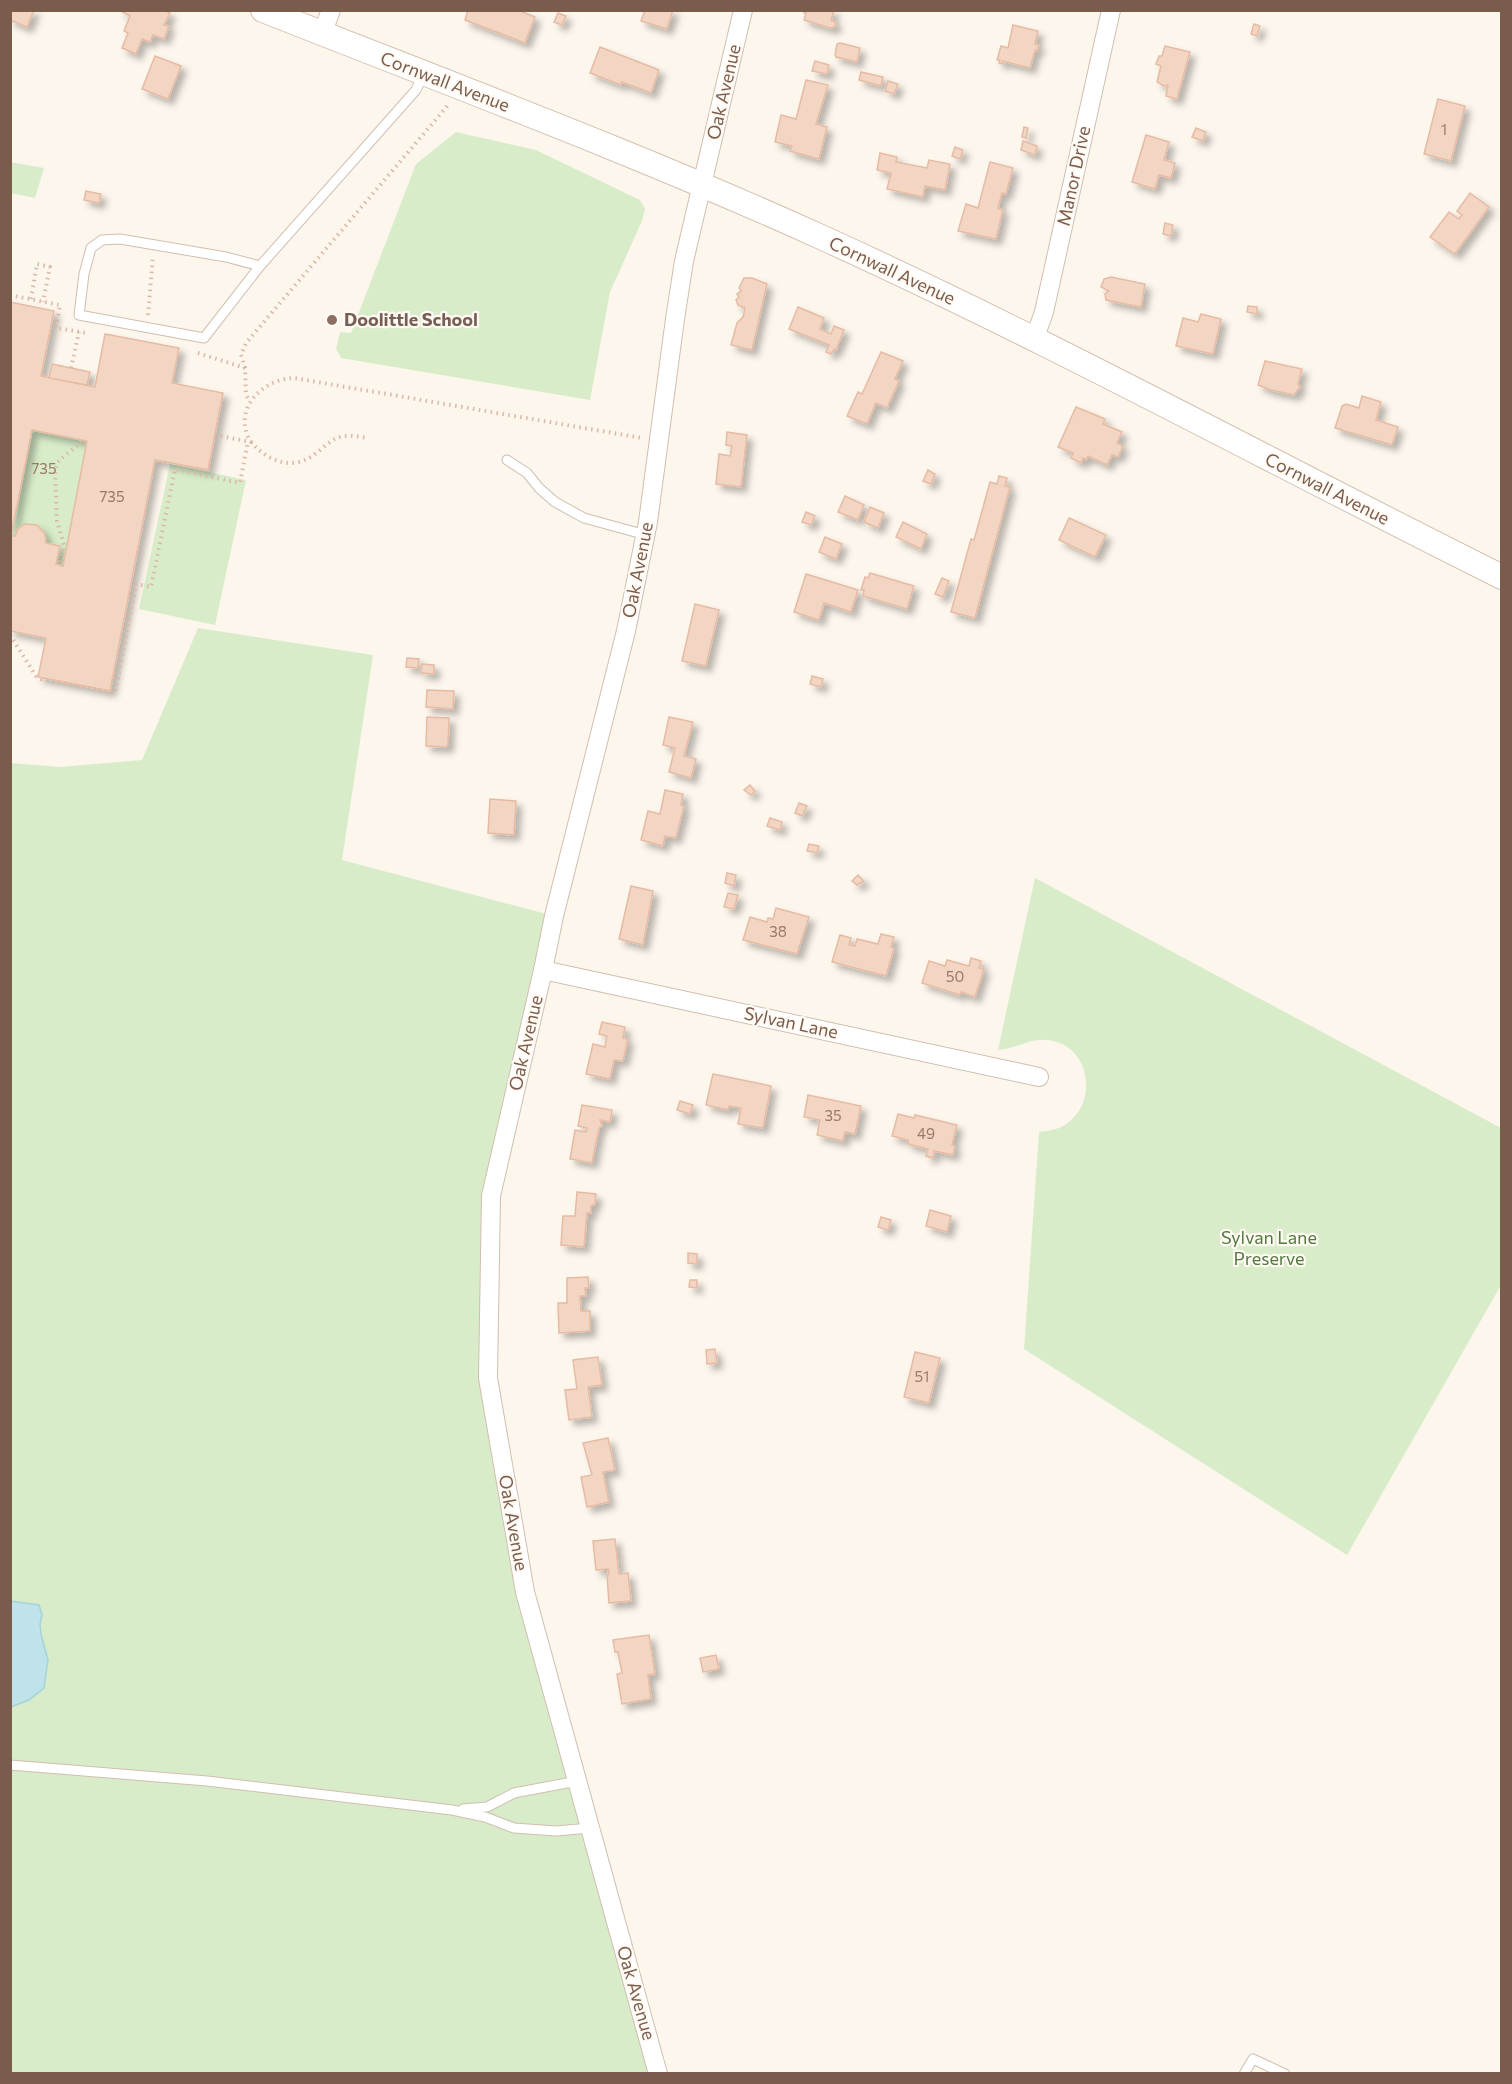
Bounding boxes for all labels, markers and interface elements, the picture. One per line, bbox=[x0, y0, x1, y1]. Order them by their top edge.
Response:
street label: Oak Avenue bbox=[701, 42, 745, 142]
street label: Cornwall Avenue bbox=[378, 46, 513, 116]
house number: 1 bbox=[1441, 120, 1447, 138]
street label: Manor Drive bbox=[1052, 124, 1094, 228]
street label: Cornwall Avenue bbox=[826, 231, 959, 309]
place label: Doolittle School bbox=[344, 308, 478, 330]
marker: Doolittle School bbox=[325, 313, 339, 327]
street label: Cornwall Avenue bbox=[1262, 447, 1393, 529]
house number: 735 bbox=[31, 459, 57, 477]
house number: 735 bbox=[99, 487, 125, 505]
street label: Oak Avenue bbox=[617, 520, 657, 620]
house number: 38 bbox=[769, 922, 787, 940]
house number: 50 bbox=[946, 967, 964, 985]
street label: Oak Avenue bbox=[503, 993, 547, 1093]
street label: Sylvan Lane bbox=[742, 1001, 840, 1043]
house number: 35 bbox=[824, 1106, 842, 1124]
house number: 49 bbox=[917, 1124, 935, 1142]
park label: Sylvan Lane Preserve bbox=[1221, 1226, 1317, 1269]
house number: 51 bbox=[914, 1367, 930, 1385]
street label: Oak Avenue bbox=[495, 1473, 533, 1573]
street label: Oak Avenue bbox=[613, 1943, 661, 2043]

